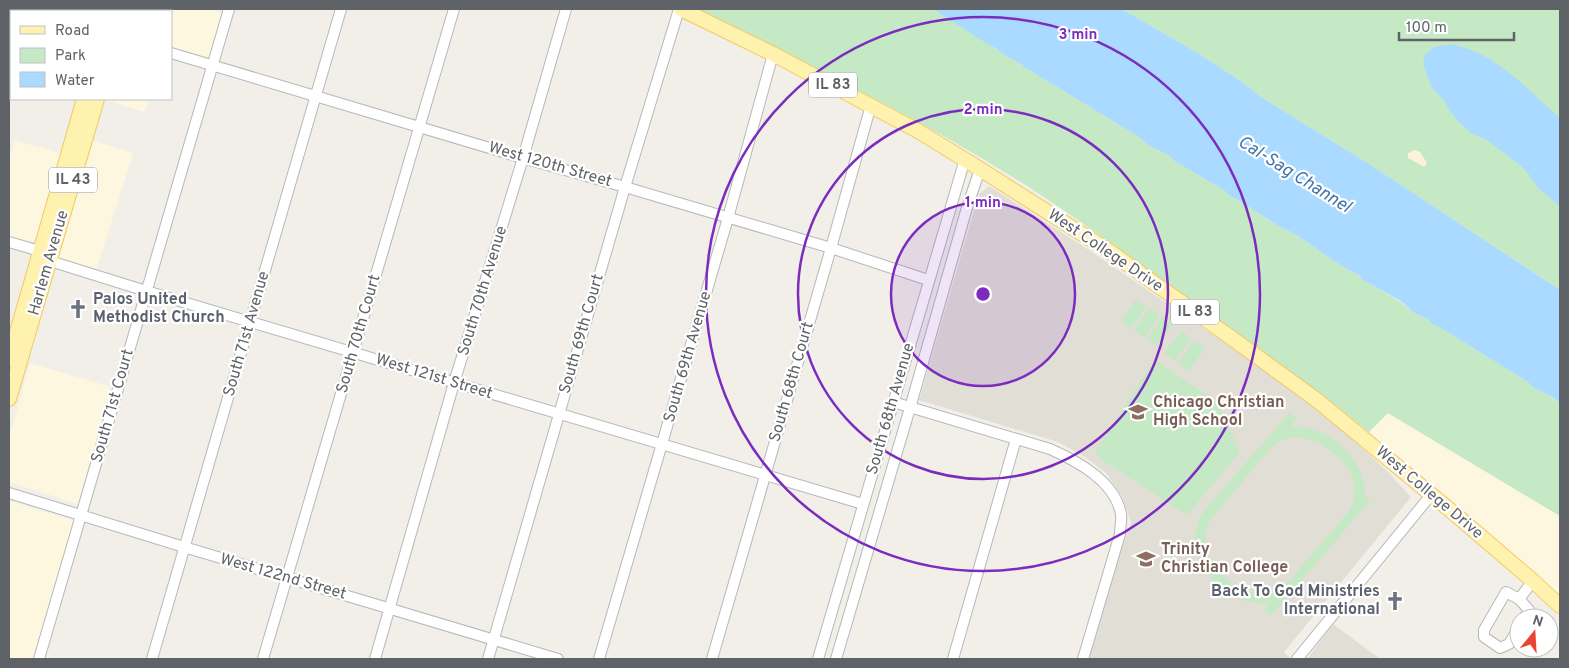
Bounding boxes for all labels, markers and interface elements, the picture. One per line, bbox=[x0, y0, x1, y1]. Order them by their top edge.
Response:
legend bbox=[10, 10, 172, 100]
scale bar bbox=[1399, 10, 1514, 42]
text: 100 m bbox=[1406, 19, 1447, 38]
text: Road bbox=[55, 22, 90, 41]
text: 3 min bbox=[1058, 26, 1098, 45]
text: Park bbox=[55, 47, 86, 66]
text: Water bbox=[55, 72, 95, 91]
road number: IL 83 bbox=[809, 72, 857, 98]
text: 2 min bbox=[963, 101, 1003, 120]
water label: Cal-Sag Channel bbox=[1233, 131, 1356, 220]
street label: West 120th Street bbox=[486, 138, 614, 192]
road number: IL 43 bbox=[49, 168, 97, 192]
text: 1 min bbox=[965, 194, 1001, 213]
street label: West College Drive bbox=[1044, 205, 1166, 297]
street label: Harlem Avenue bbox=[24, 208, 74, 318]
street label: South 70th Avenue bbox=[454, 224, 512, 358]
street label: South 71st Avenue bbox=[220, 269, 274, 399]
street label: South 70th Court bbox=[332, 272, 386, 396]
street label: South 69th Court bbox=[555, 272, 609, 396]
centre of rings bbox=[974, 285, 992, 303]
street label: South 69th Avenue bbox=[660, 289, 716, 425]
place label: Palos United Methodist Church bbox=[93, 290, 225, 328]
church icon: Palos United Methodist Church bbox=[67, 298, 89, 320]
road number: IL 83 bbox=[1171, 300, 1219, 324]
street label: South 68th Court bbox=[765, 320, 819, 444]
street label: South 68th Avenue bbox=[863, 341, 919, 477]
street label: South 71st Court bbox=[87, 347, 139, 465]
street label: West 121st Street bbox=[373, 350, 495, 404]
place label: Chicago Christian High School bbox=[1153, 393, 1284, 431]
school or university icon: Chicago Christian High School bbox=[1127, 401, 1149, 423]
street label: West College Drive bbox=[1371, 442, 1487, 544]
place label: Trinity Christian College bbox=[1161, 540, 1288, 578]
school or university icon: Trinity Christian College bbox=[1135, 548, 1157, 570]
street label: West 122nd Street bbox=[218, 549, 348, 605]
place label: Back To God Ministries International bbox=[1211, 582, 1380, 620]
church icon: Back To God Ministries International bbox=[1384, 590, 1406, 612]
north arrow bbox=[1509, 608, 1559, 658]
text: N bbox=[1530, 612, 1545, 632]

